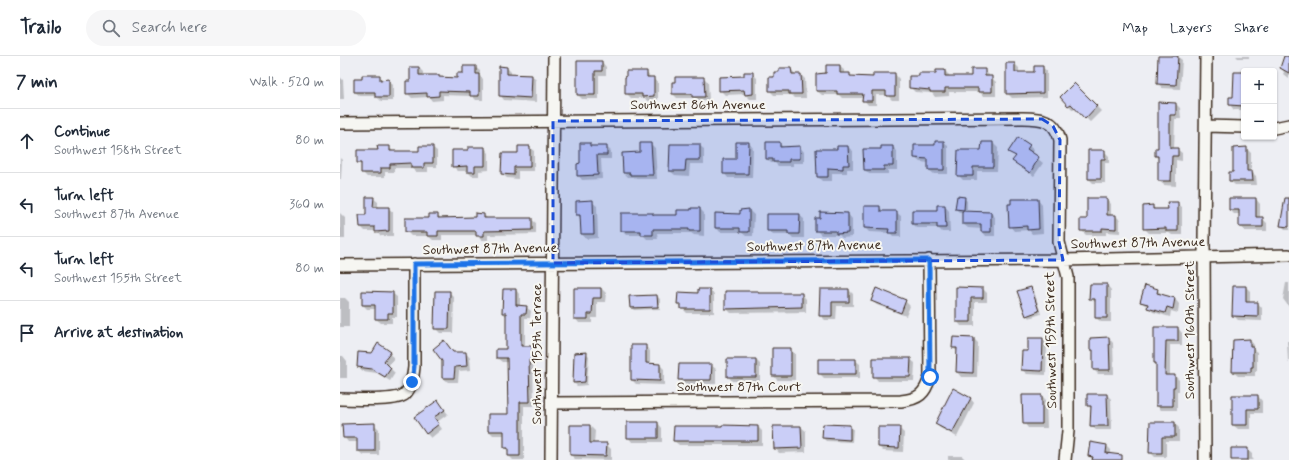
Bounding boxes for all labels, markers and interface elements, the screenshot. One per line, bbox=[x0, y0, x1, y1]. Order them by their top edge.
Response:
search box bbox=[86, 10, 366, 46]
text: Trailo bbox=[20, 15, 62, 40]
icon: search bbox=[100, 17, 122, 39]
text: Search here bbox=[132, 18, 207, 38]
text: Map bbox=[1122, 19, 1148, 37]
text: Layers bbox=[1170, 19, 1212, 37]
text: Share bbox=[1234, 19, 1269, 37]
map controls bbox=[1241, 68, 1277, 140]
button: + bbox=[1241, 68, 1277, 104]
text: 7 min bbox=[16, 71, 58, 93]
text: Walk · 520 m bbox=[250, 74, 324, 91]
street label: Southwest 86th Avenue bbox=[630, 96, 766, 114]
button: − bbox=[1241, 104, 1277, 140]
text: Continue bbox=[54, 122, 110, 142]
icon: ahead bbox=[16, 130, 38, 152]
text: 80 m bbox=[295, 132, 324, 149]
text: Southwest 158th Street bbox=[54, 142, 182, 159]
text: Turn left bbox=[54, 186, 114, 206]
icon: left bbox=[16, 194, 38, 216]
text: 360 m bbox=[289, 196, 324, 213]
text: Southwest 87th Avenue bbox=[54, 206, 179, 223]
street label: Southwest 87th Avenue bbox=[1070, 233, 1206, 253]
street label: Southwest 87th Avenue bbox=[746, 236, 882, 256]
street label: Southwest 87th Avenue bbox=[422, 239, 558, 259]
text: Turn left bbox=[54, 250, 114, 270]
icon: left bbox=[16, 258, 38, 280]
text: 80 m bbox=[295, 260, 324, 277]
street label: Southwest 160th Street bbox=[1181, 260, 1199, 399]
text: Southwest 155th Street bbox=[54, 270, 182, 287]
street label: Southwest 159th Street bbox=[1041, 270, 1061, 409]
street label: Southwest 155th Terrace bbox=[528, 283, 546, 425]
icon: arrive bbox=[16, 322, 38, 344]
text: Arrive at destination bbox=[54, 323, 183, 343]
route start bbox=[921, 368, 939, 386]
route end bbox=[403, 373, 421, 391]
street label: Southwest 87th Court bbox=[677, 378, 802, 396]

